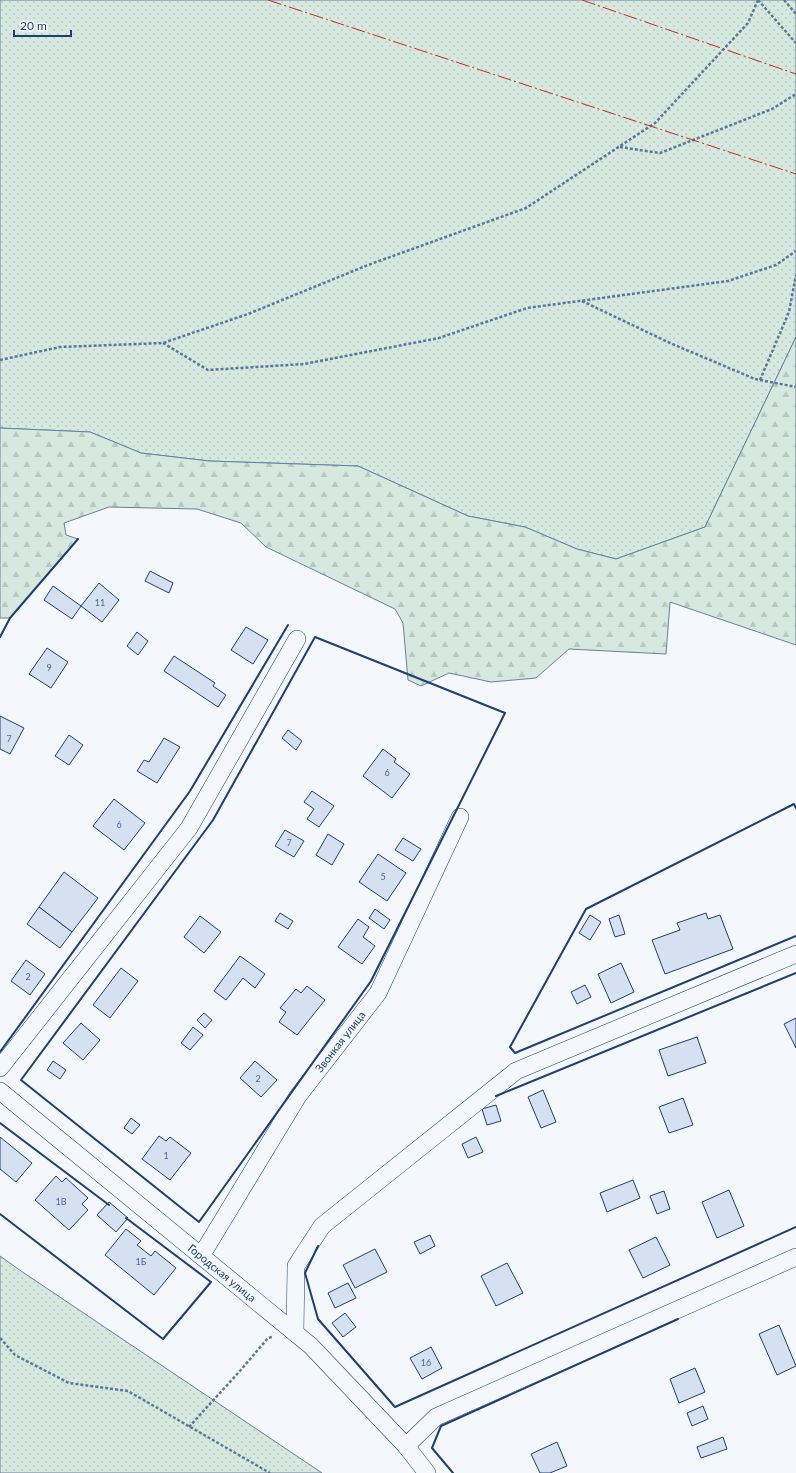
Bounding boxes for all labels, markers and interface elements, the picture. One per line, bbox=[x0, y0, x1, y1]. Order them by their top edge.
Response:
scale bar bbox=[14, 12, 71, 38]
text: 20 m bbox=[20, 18, 47, 33]
house number: 11 bbox=[95, 597, 105, 608]
house number: 9 bbox=[46, 662, 52, 673]
house number: 7 bbox=[6, 733, 12, 744]
house number: 6 bbox=[384, 767, 390, 778]
house number: 6 bbox=[116, 819, 122, 830]
house number: 7 bbox=[286, 837, 292, 848]
house number: 5 bbox=[380, 871, 386, 882]
house number: 2 bbox=[25, 971, 31, 982]
street label: Звонкая улица bbox=[312, 1008, 368, 1074]
house number: 2 bbox=[255, 1073, 261, 1084]
house number: 1 bbox=[163, 1150, 169, 1161]
house number: 1В bbox=[55, 1196, 67, 1207]
street label: Городская улица bbox=[186, 1241, 259, 1304]
house number: 1Б bbox=[136, 1256, 147, 1267]
house number: 16 bbox=[421, 1357, 431, 1368]

